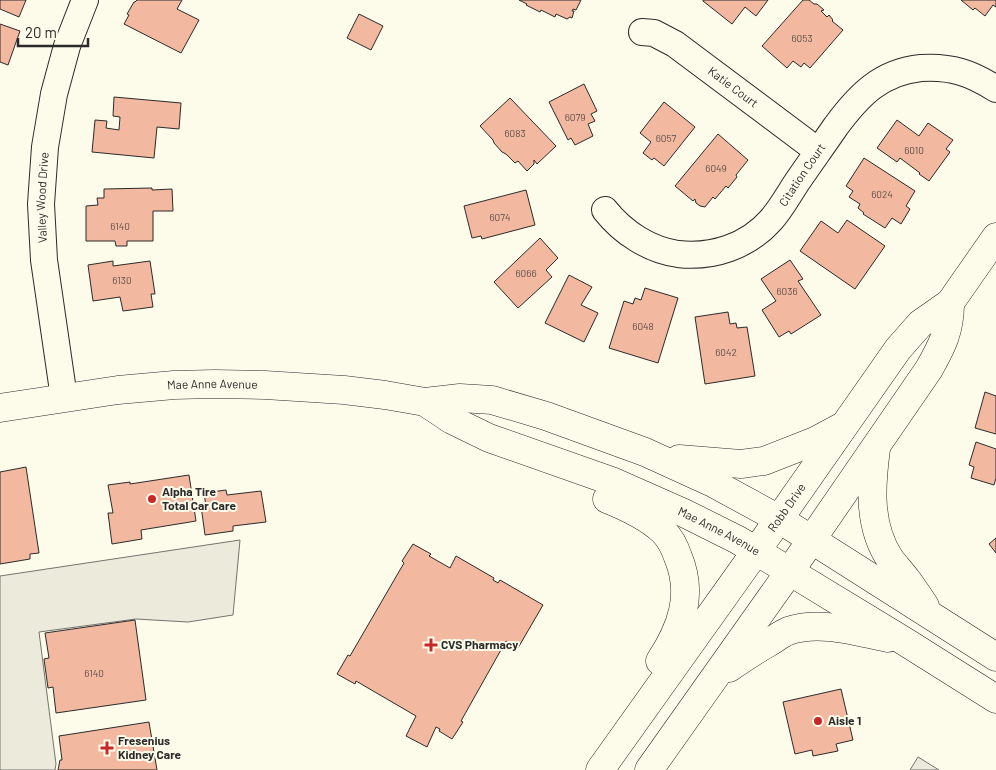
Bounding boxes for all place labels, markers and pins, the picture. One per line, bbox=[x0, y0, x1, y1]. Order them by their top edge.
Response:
place label: Alpha Tire Total Car Care bbox=[162, 484, 236, 512]
marker: Alpha Tire Total Car Care bbox=[146, 493, 158, 505]
place label: CVS Pharmacy bbox=[441, 637, 518, 651]
marker: CVS Pharmacy bbox=[425, 639, 437, 651]
place label: Aisle 1 bbox=[828, 713, 861, 727]
marker: Aisle 1 bbox=[812, 715, 824, 727]
place label: Fresenius Kidney Care bbox=[118, 733, 182, 761]
marker: Fresenius Kidney Care bbox=[100, 741, 114, 755]

